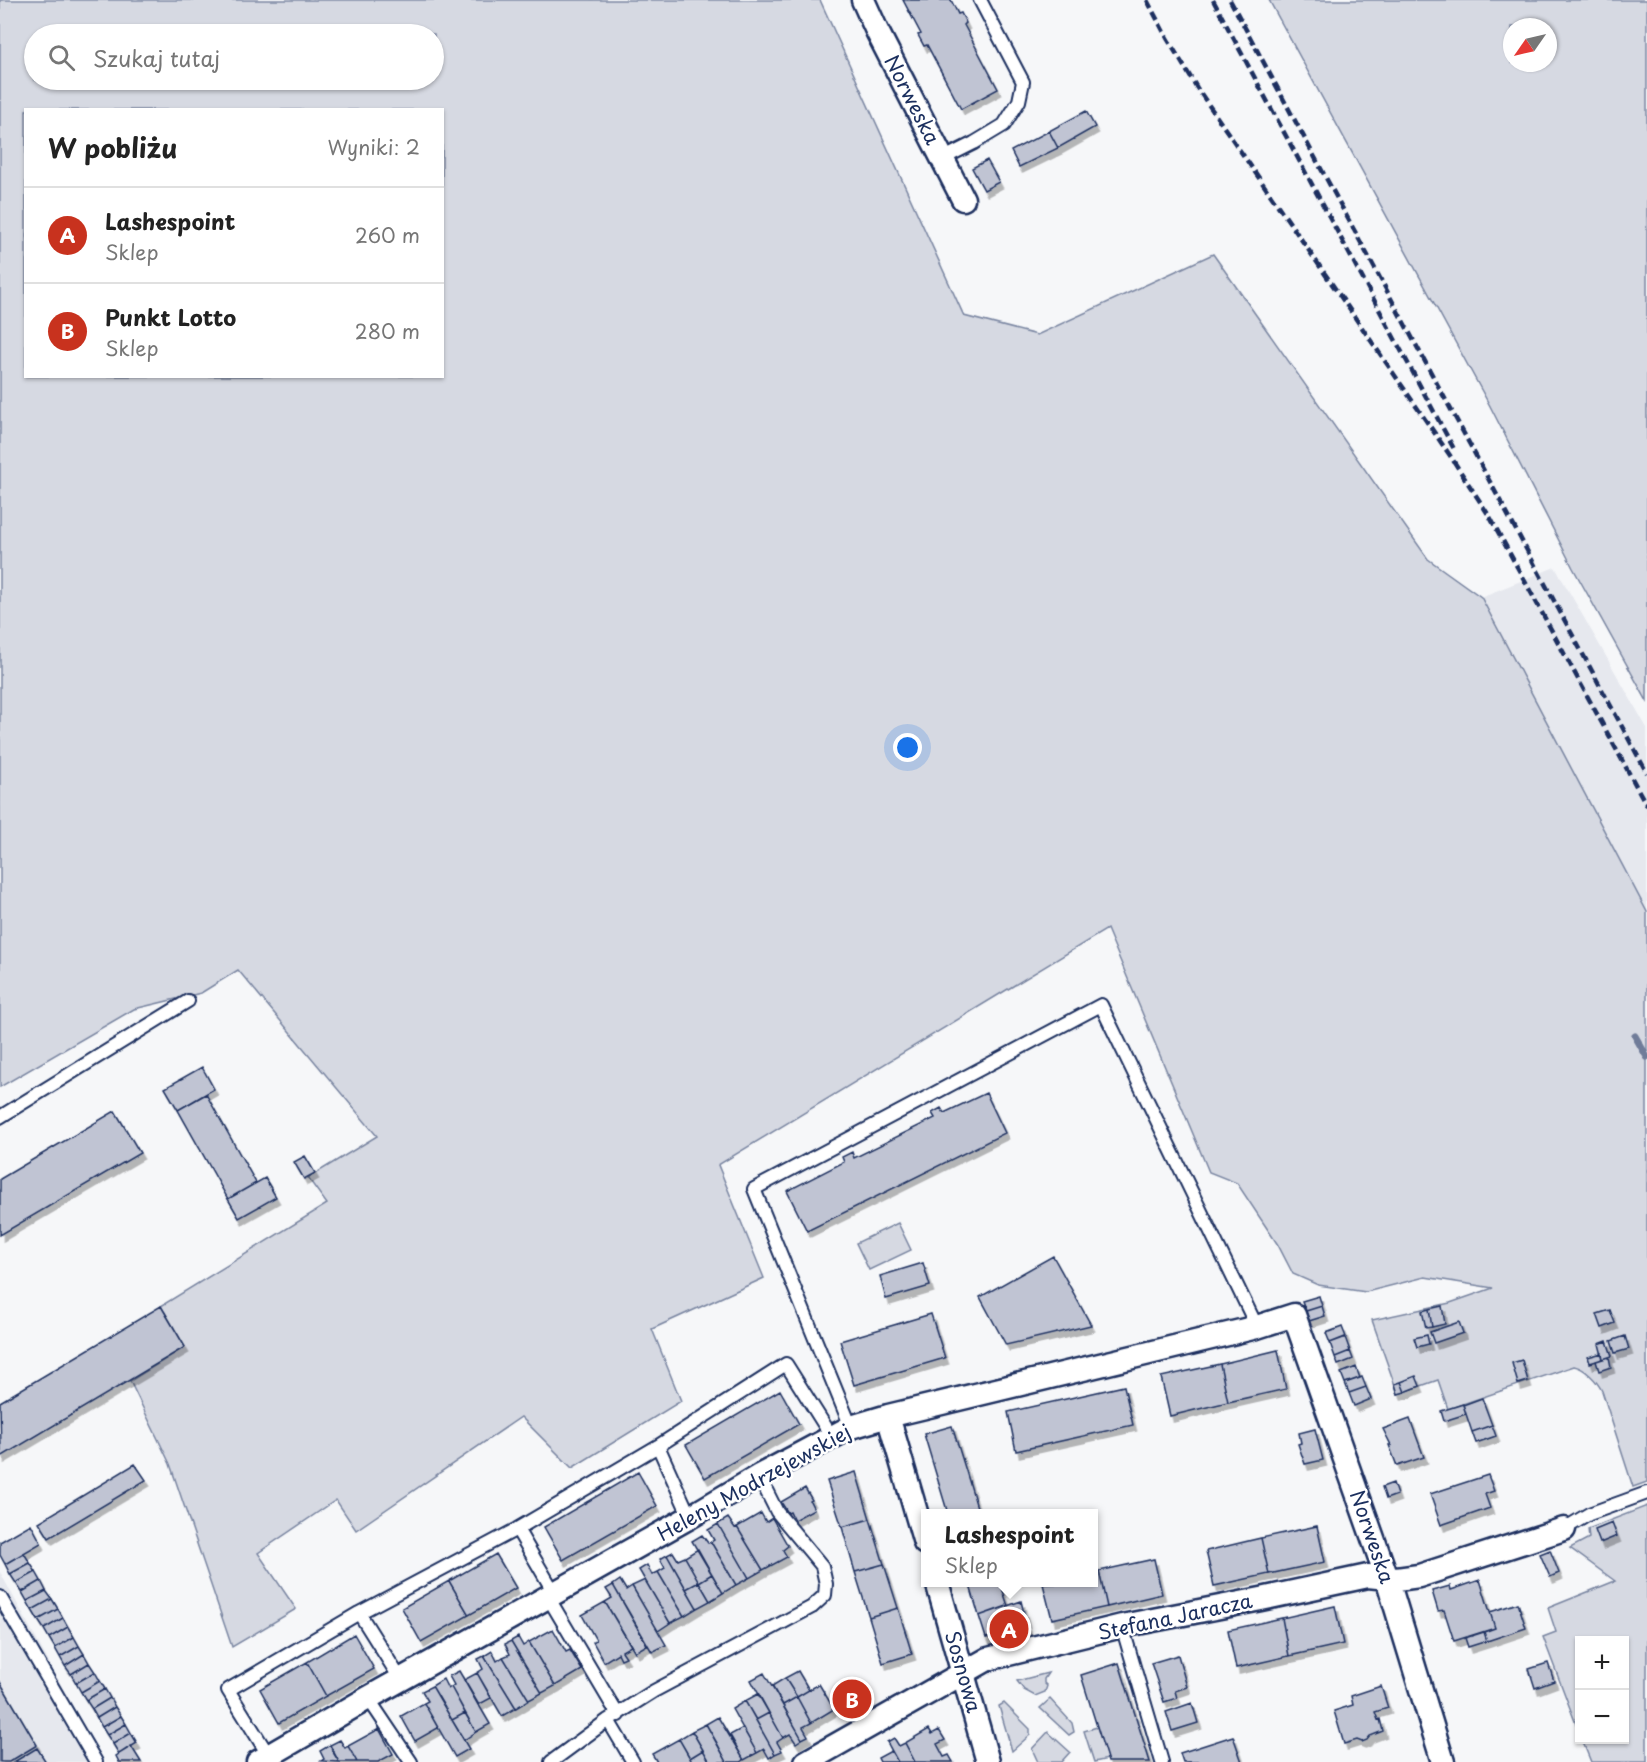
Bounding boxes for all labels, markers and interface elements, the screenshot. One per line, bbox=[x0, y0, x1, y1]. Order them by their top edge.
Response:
north arrow bbox=[1503, 18, 1557, 72]
search box bbox=[24, 24, 444, 90]
icon: search bbox=[45, 41, 78, 74]
text: Szukaj tutaj bbox=[93, 41, 220, 74]
street label: Norweska bbox=[878, 50, 948, 150]
text: W pobliżu bbox=[48, 128, 177, 167]
text: Wyniki: 2 bbox=[327, 132, 420, 162]
text: Lashespoint bbox=[105, 204, 235, 237]
text: A bbox=[60, 220, 75, 250]
text: 260 m bbox=[355, 220, 420, 250]
text: Sklep bbox=[105, 237, 159, 267]
text: Punkt Lotto bbox=[105, 300, 236, 333]
text: B bbox=[61, 316, 74, 346]
text: 280 m bbox=[355, 316, 420, 346]
text: Sklep bbox=[105, 333, 159, 363]
your location bbox=[893, 733, 922, 762]
street label: Heleny Modrzejewskiej bbox=[651, 1416, 856, 1548]
street label: Norweska bbox=[1343, 1486, 1403, 1588]
popup bbox=[921, 1509, 1098, 1587]
text: Lashespoint bbox=[944, 1517, 1075, 1550]
text: Sklep bbox=[944, 1550, 998, 1580]
street label: Stefana Jaracza bbox=[1095, 1585, 1255, 1647]
pin: A bbox=[990, 1606, 1028, 1652]
street label: Sosnowa bbox=[938, 1627, 990, 1716]
map controls bbox=[1575, 1636, 1629, 1744]
button: + bbox=[1575, 1636, 1629, 1690]
pin: B bbox=[832, 1676, 872, 1722]
button: − bbox=[1575, 1690, 1629, 1744]

